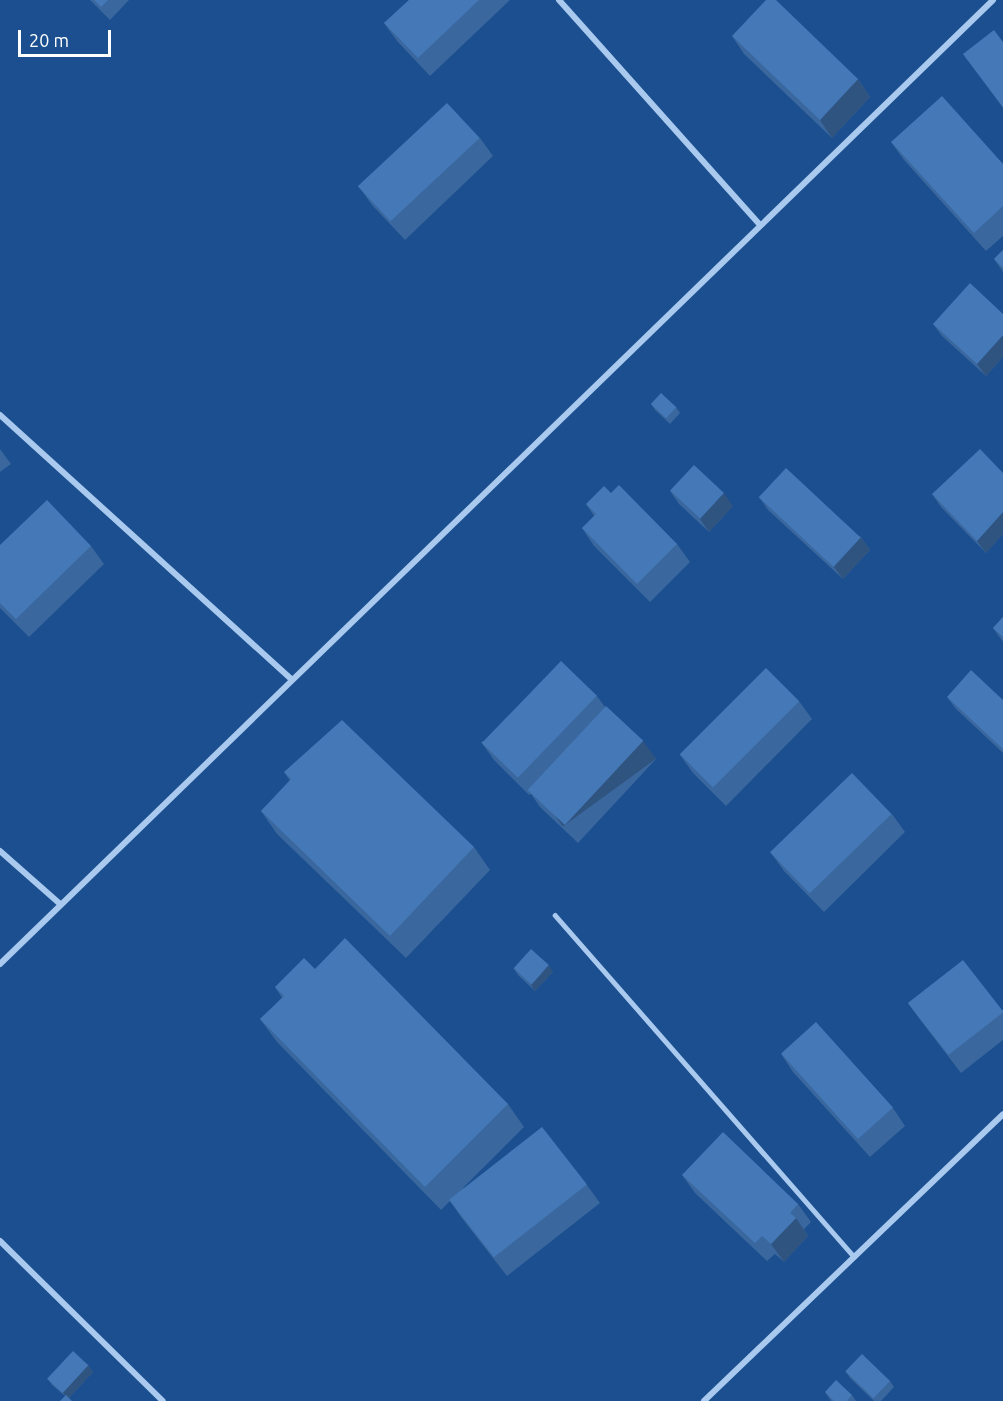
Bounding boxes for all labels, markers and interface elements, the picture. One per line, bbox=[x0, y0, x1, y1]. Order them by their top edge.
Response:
scale bar bbox=[21, 18, 114, 56]
text: 20 m bbox=[29, 30, 69, 50]

